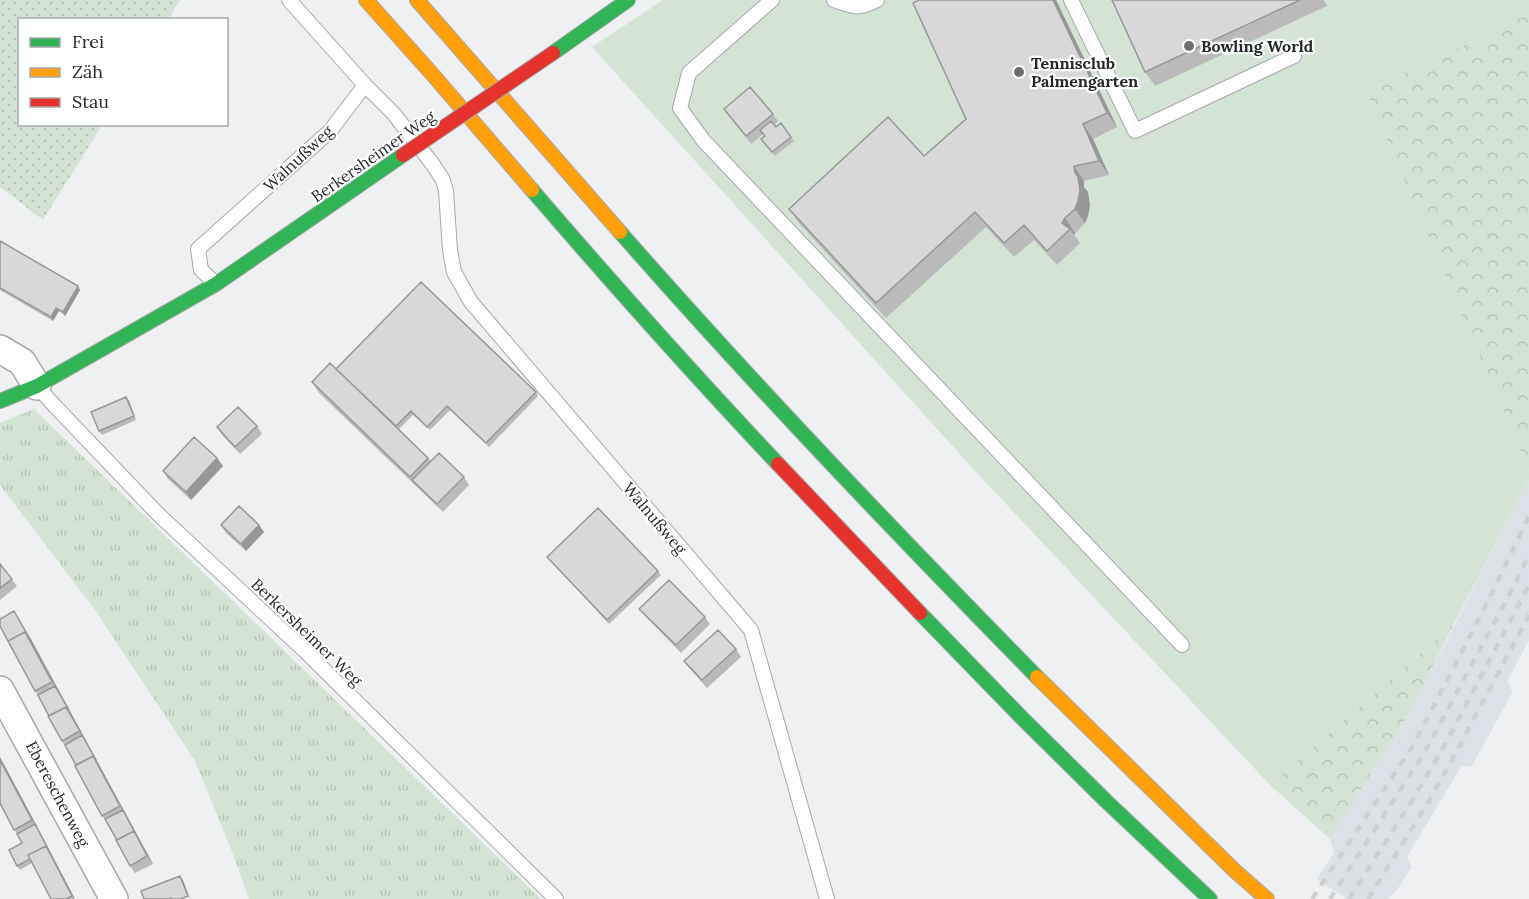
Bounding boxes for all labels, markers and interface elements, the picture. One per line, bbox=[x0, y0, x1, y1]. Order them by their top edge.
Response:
legend bbox=[18, 18, 228, 126]
text: Frei bbox=[72, 30, 104, 53]
place label: Bowling World bbox=[1201, 36, 1314, 56]
marker: Bowling World bbox=[1182, 39, 1196, 53]
place label: Tennisclub Palmengarten bbox=[1031, 53, 1138, 91]
text: Zäh bbox=[72, 60, 103, 83]
marker: Tennisclub Palmengarten bbox=[1012, 65, 1026, 79]
text: Stau bbox=[72, 90, 109, 113]
street label: Berkersheimer Weg bbox=[307, 105, 440, 206]
street label: Walnußweg bbox=[259, 120, 338, 195]
street label: Walnußweg bbox=[619, 478, 692, 559]
street label: Berkersheimer Weg bbox=[247, 574, 368, 691]
street label: Ebereschenweg bbox=[22, 738, 95, 851]

